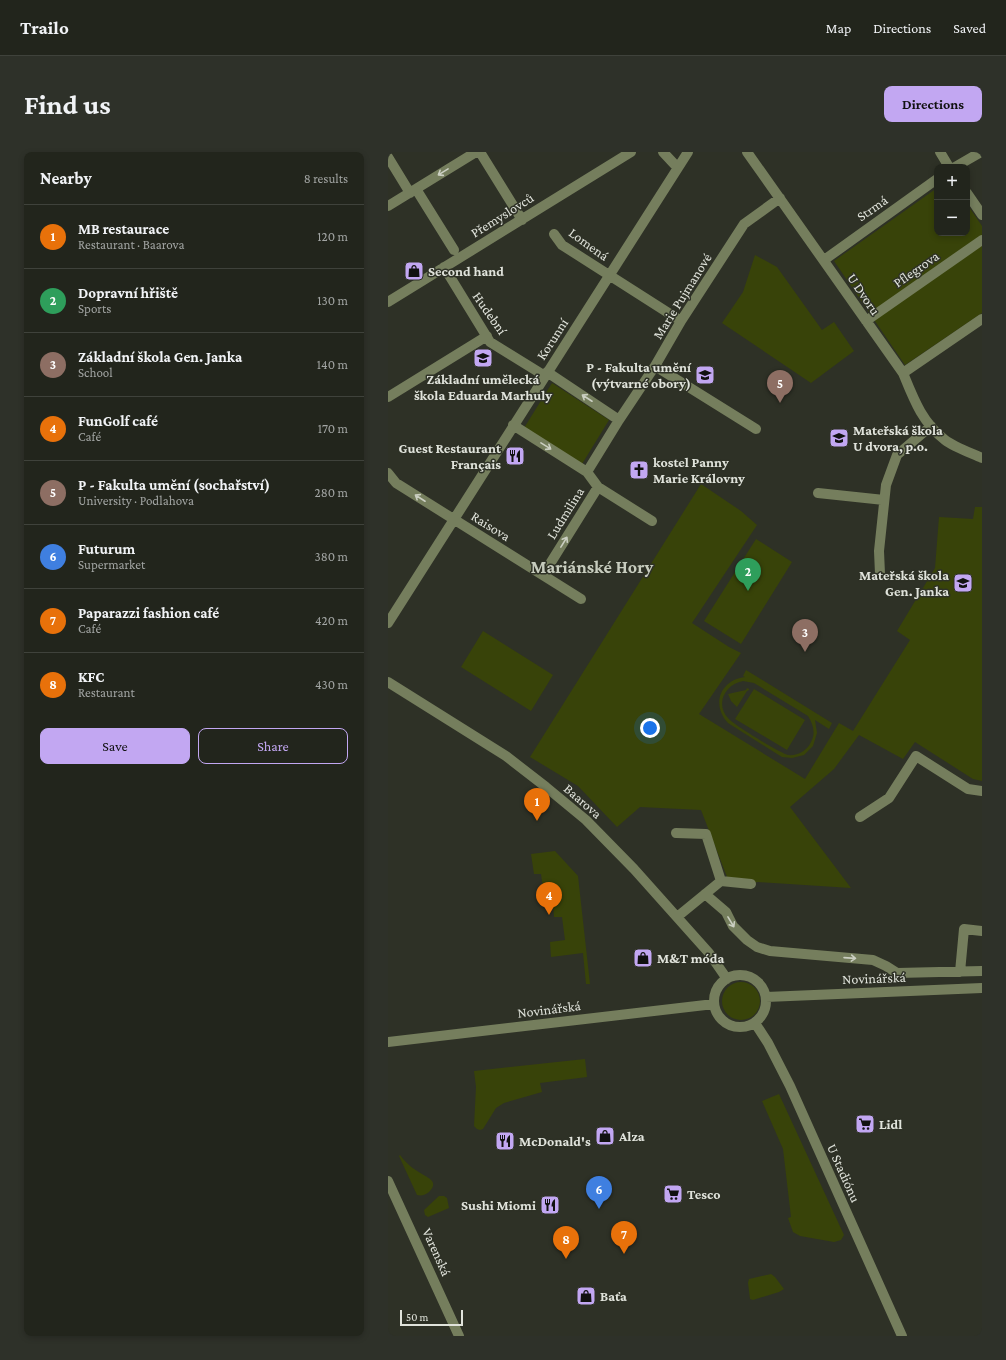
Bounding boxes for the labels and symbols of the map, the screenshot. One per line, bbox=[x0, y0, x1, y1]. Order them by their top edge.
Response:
one-way arrow bbox=[437, 169, 449, 177]
street label: Přemyslovců bbox=[468, 189, 537, 241]
street label: Strmá bbox=[854, 191, 891, 224]
street label: Lomená bbox=[566, 224, 612, 264]
street label: Pflegrova bbox=[890, 247, 942, 290]
street label: Marie Pujmanové bbox=[649, 250, 716, 342]
shop icon: Second hand bbox=[403, 260, 425, 282]
place label: Second hand bbox=[428, 263, 504, 279]
street label: U Dvoru bbox=[844, 270, 884, 318]
street label: Hudební bbox=[470, 289, 511, 338]
street label: Korunní bbox=[533, 315, 571, 363]
school or university icon: Základní umělecká škola Eduarda Marhuly bbox=[472, 347, 494, 369]
place label: P - Fakulta umění (výtvarné obory) bbox=[586, 359, 692, 392]
school or university icon: P - Fakulta umění (výtvarné obory) bbox=[694, 364, 716, 386]
pin: 5 bbox=[767, 370, 793, 403]
place label: Základní umělecká škola Eduarda Marhuly bbox=[414, 371, 552, 403]
one-way arrow bbox=[581, 394, 592, 402]
place label: Mateřská škola U dvora, p.o. bbox=[853, 422, 943, 455]
school or university icon: Mateřská škola U dvora, p.o. bbox=[828, 427, 850, 449]
place label: Guest Restaurant Français bbox=[399, 440, 502, 472]
one-way arrow bbox=[540, 443, 552, 451]
restaurant icon: Guest Restaurant Français bbox=[504, 445, 526, 467]
place label: kostel Panny Marie Královny bbox=[653, 454, 745, 486]
church icon: kostel Panny Marie Královny bbox=[628, 459, 650, 481]
street label: Ludmilina bbox=[543, 484, 587, 542]
one-way arrow bbox=[415, 494, 426, 502]
street label: Raisova bbox=[469, 508, 514, 544]
one-way arrow bbox=[560, 536, 568, 548]
district label: Mariánské Hory bbox=[531, 557, 653, 577]
pin: 2 bbox=[735, 558, 761, 591]
place label: Mateřská škola Gen. Janka bbox=[859, 567, 949, 599]
school or university icon: Mateřská škola Gen. Janka bbox=[952, 572, 974, 594]
pin: 3 bbox=[792, 619, 818, 652]
your location bbox=[640, 718, 660, 738]
street label: Baarova bbox=[561, 780, 606, 822]
pin: 1 bbox=[524, 788, 550, 821]
pin: 4 bbox=[536, 882, 562, 915]
one-way arrow bbox=[728, 916, 736, 928]
shop icon: M&T móda bbox=[632, 947, 654, 969]
place label: M&T móda bbox=[657, 950, 724, 966]
one-way arrow bbox=[843, 954, 856, 961]
street label: Novinářská bbox=[842, 969, 907, 987]
street label: Novinářská bbox=[516, 997, 582, 1021]
supermarket icon: Lidl bbox=[854, 1113, 876, 1135]
place label: Lidl bbox=[879, 1116, 902, 1132]
shop icon: Alza bbox=[594, 1125, 616, 1147]
place label: Alza bbox=[618, 1128, 645, 1144]
restaurant icon: McDonald's bbox=[494, 1130, 516, 1152]
place label: McDonald's bbox=[519, 1133, 591, 1149]
street label: U Stadiónu bbox=[824, 1141, 864, 1205]
pin: 6 bbox=[586, 1176, 612, 1209]
supermarket icon: Tesco bbox=[662, 1183, 684, 1205]
place label: Tesco bbox=[687, 1186, 721, 1202]
restaurant icon: Sushi Miomi bbox=[539, 1194, 561, 1216]
place label: Sushi Miomi bbox=[461, 1197, 536, 1213]
pin: 7 bbox=[611, 1221, 637, 1254]
street label: Varenská bbox=[419, 1226, 455, 1279]
pin: 8 bbox=[553, 1226, 579, 1259]
shop icon: Baťa bbox=[575, 1285, 597, 1307]
place label: Baťa bbox=[600, 1288, 627, 1304]
scale bar bbox=[400, 1308, 463, 1327]

